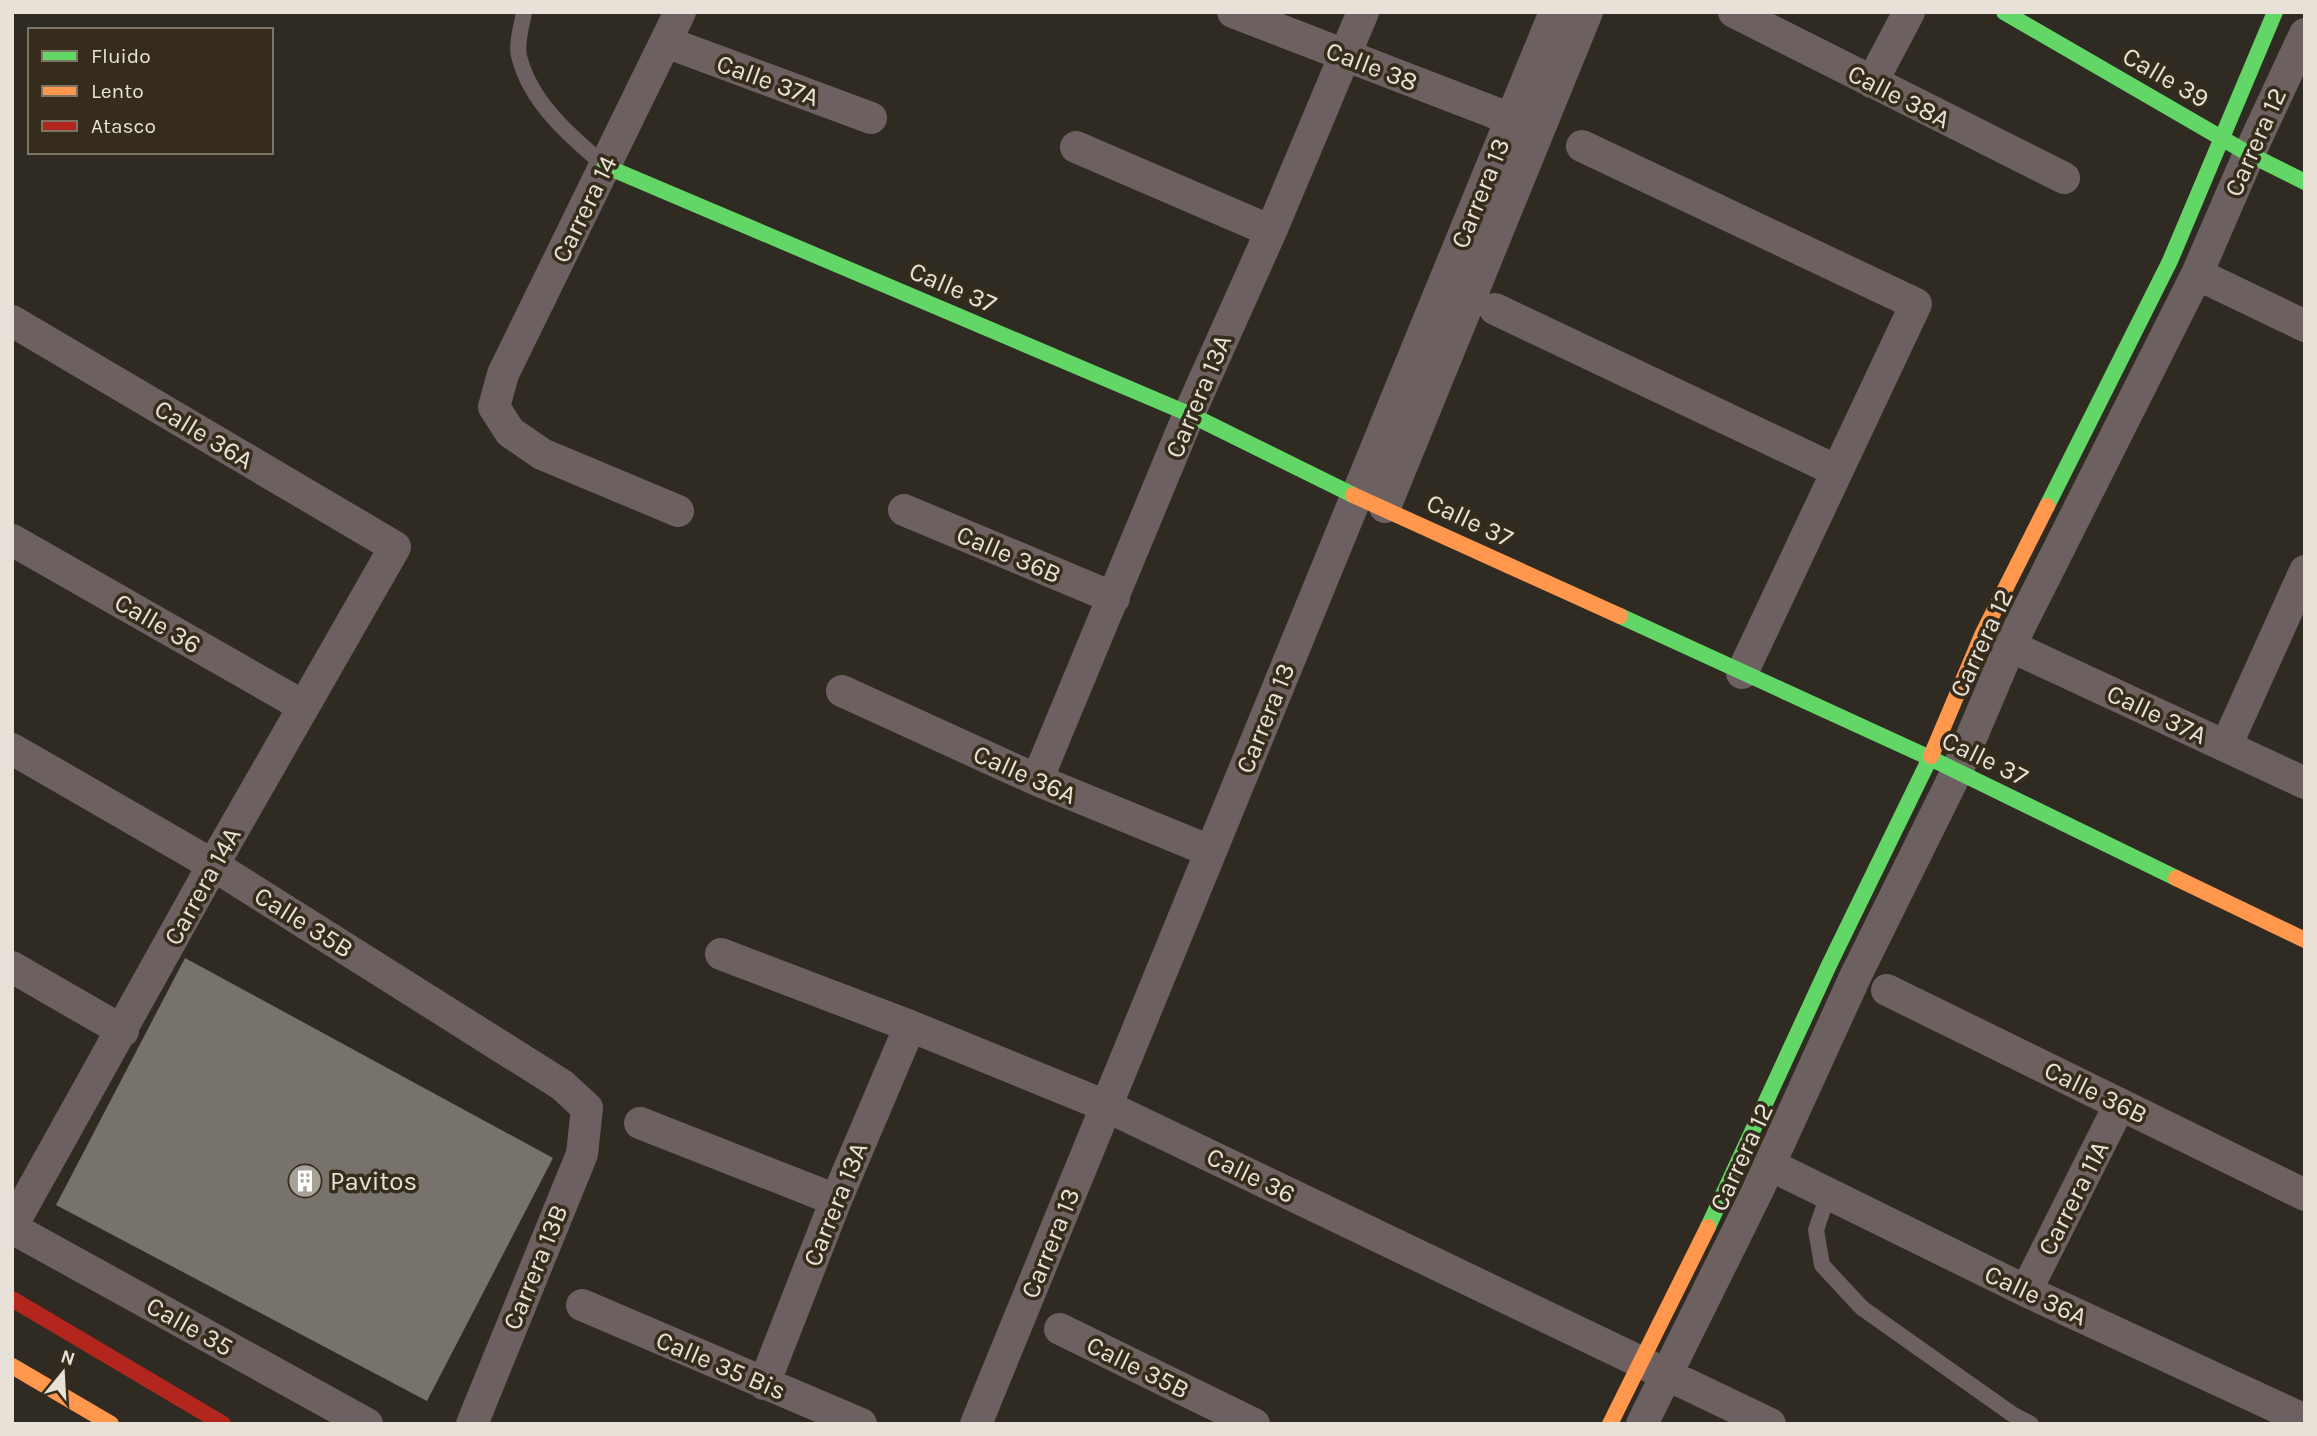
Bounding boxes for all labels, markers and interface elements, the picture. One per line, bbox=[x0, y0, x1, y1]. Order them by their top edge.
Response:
legend bbox=[28, 28, 273, 154]
street label: Calle 38 bbox=[1322, 35, 1422, 98]
street label: Calle 39 bbox=[2117, 40, 2215, 115]
text: Fluido bbox=[91, 44, 151, 68]
street label: Calle 37A bbox=[712, 48, 823, 113]
street label: Calle 38A bbox=[1842, 58, 1955, 135]
text: Lento bbox=[91, 79, 144, 103]
street label: Carrera 12 bbox=[2218, 83, 2293, 201]
text: Atasco bbox=[91, 114, 156, 138]
street label: Carrera 13 bbox=[1444, 133, 1517, 253]
street label: Carrera 14 bbox=[545, 151, 624, 268]
street label: Calle 37 bbox=[904, 255, 1001, 320]
street label: Carrera 13A bbox=[1159, 330, 1238, 463]
street label: Calle 36A bbox=[149, 393, 259, 476]
street label: Calle 37 bbox=[1422, 487, 1518, 554]
street label: Calle 36B bbox=[952, 519, 1066, 590]
street label: Carrera 12 bbox=[1943, 584, 2020, 702]
street label: Calle 36 bbox=[109, 586, 206, 661]
street label: Carrera 13 bbox=[1229, 658, 1302, 778]
street label: Calle 37A bbox=[2102, 678, 2212, 751]
street label: Calle 37 bbox=[1937, 724, 2033, 793]
street label: Calle 36A bbox=[968, 738, 1081, 811]
street label: Carrera 14A bbox=[157, 822, 248, 951]
street label: Calle 35B bbox=[249, 880, 359, 965]
street label: Calle 36B bbox=[2039, 1054, 2152, 1131]
street label: Carrera 12 bbox=[1703, 1098, 1780, 1216]
street label: Carrera 11A bbox=[2031, 1136, 2116, 1261]
street label: Carrera 13A bbox=[797, 1138, 874, 1271]
street label: Calle 36 bbox=[1201, 1141, 1300, 1210]
building icon: Pavitos bbox=[286, 1162, 324, 1200]
place label: Pavitos bbox=[330, 1166, 417, 1197]
street label: Carrera 13 bbox=[1014, 1183, 1087, 1303]
street label: Carrera 13B bbox=[496, 1200, 575, 1334]
street label: Calle 36A bbox=[1980, 1258, 2092, 1333]
street label: Calle 35 bbox=[141, 1290, 239, 1363]
street label: Calle 35 Bis bbox=[651, 1324, 790, 1407]
street label: Calle 35B bbox=[1081, 1329, 1194, 1406]
north arrow bbox=[28, 1338, 98, 1408]
text: N bbox=[58, 1345, 78, 1370]

